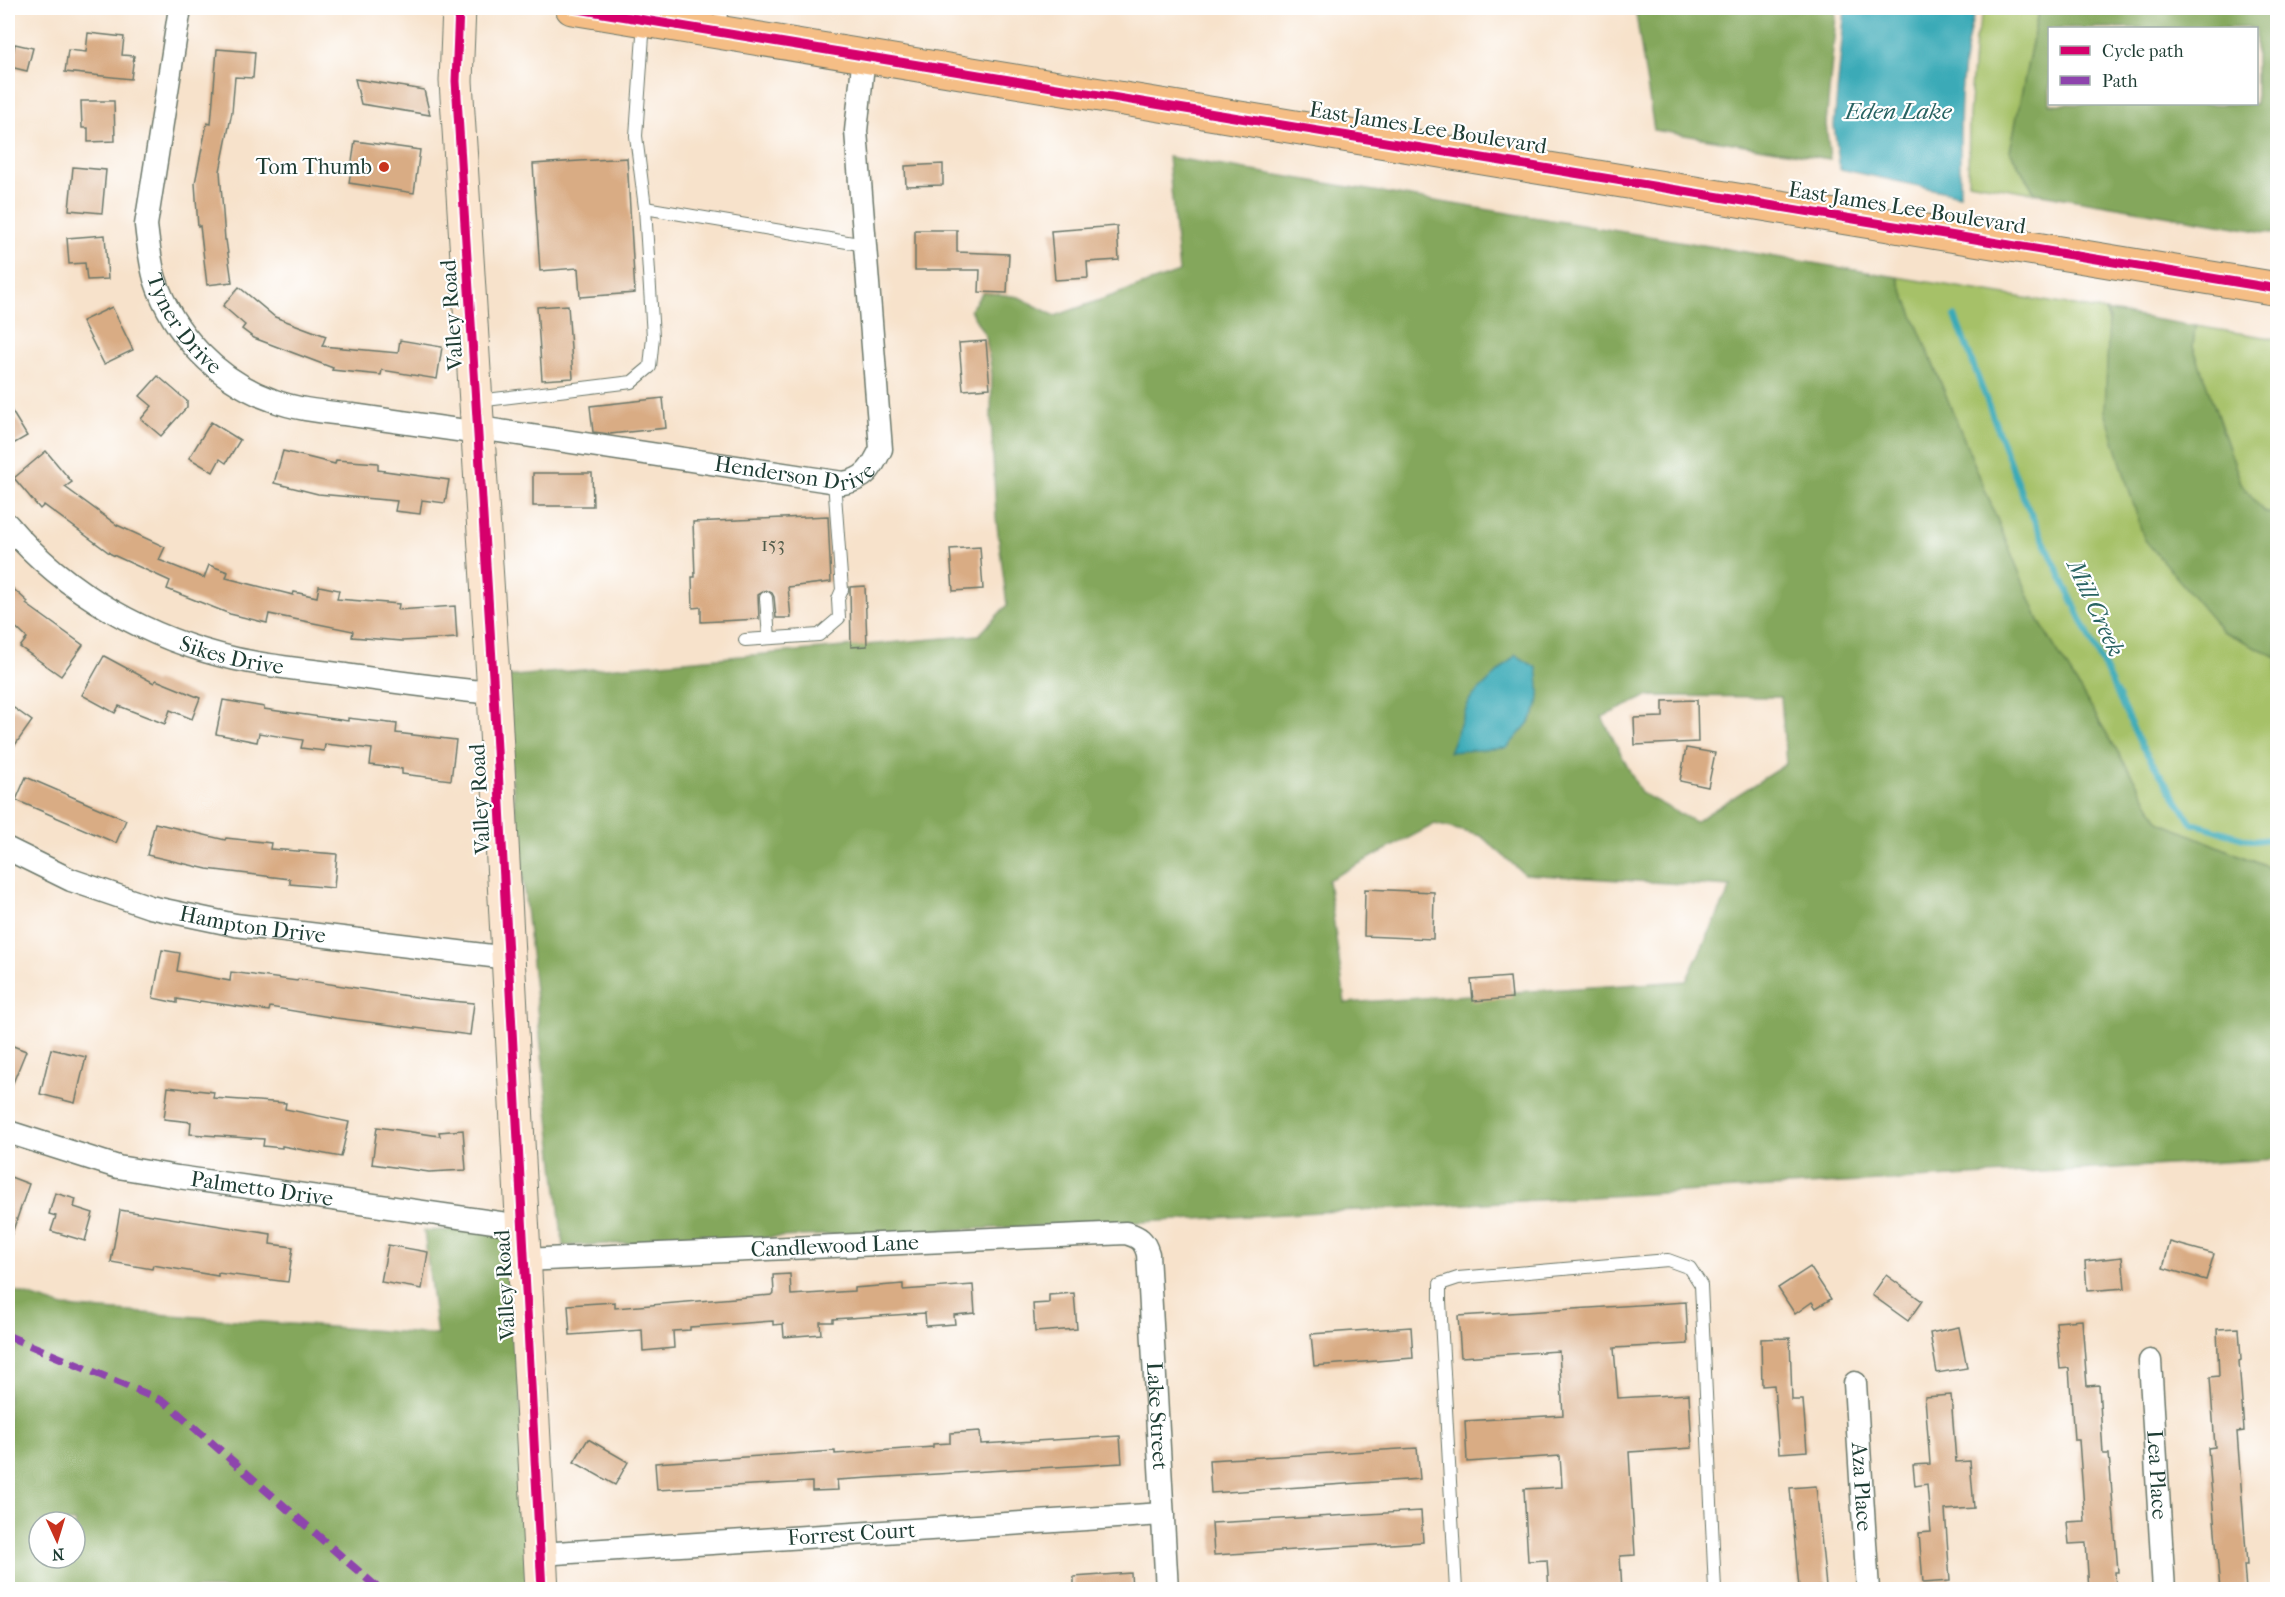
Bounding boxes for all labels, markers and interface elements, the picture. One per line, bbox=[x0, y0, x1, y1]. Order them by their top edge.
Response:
legend bbox=[2048, 27, 2258, 105]
text: Cycle path bbox=[2102, 41, 2183, 62]
text: Path bbox=[2102, 71, 2138, 92]
street label: East James Lee Boulevard bbox=[1307, 96, 1550, 160]
water label: Eden Lake bbox=[1843, 97, 1953, 125]
place label: Tom Thumb bbox=[256, 154, 372, 180]
marker: Tom Thumb bbox=[377, 160, 391, 174]
street label: East James Lee Boulevard bbox=[1786, 176, 2029, 240]
street label: Valley Road bbox=[435, 258, 469, 372]
street label: Tyner Drive bbox=[141, 270, 227, 380]
street label: Henderson Drive bbox=[713, 451, 881, 496]
house number: 153 bbox=[761, 533, 785, 556]
water label: Mill Creek bbox=[2061, 553, 2131, 661]
street label: Sikes Drive bbox=[176, 630, 285, 680]
street label: Valley Road bbox=[464, 742, 496, 856]
street label: Hampton Drive bbox=[177, 901, 327, 949]
street label: Palmetto Drive bbox=[189, 1166, 335, 1212]
street label: Valley Road bbox=[489, 1228, 521, 1342]
street label: Candlewood Lane bbox=[750, 1229, 919, 1263]
street label: Lake Street bbox=[1141, 1361, 1173, 1471]
street label: Lea Place bbox=[2141, 1429, 2173, 1520]
street label: Aza Place bbox=[1846, 1441, 1877, 1532]
north arrow bbox=[27, 1510, 87, 1570]
street label: Forrest Court bbox=[786, 1517, 916, 1551]
text: N bbox=[50, 1545, 65, 1564]

